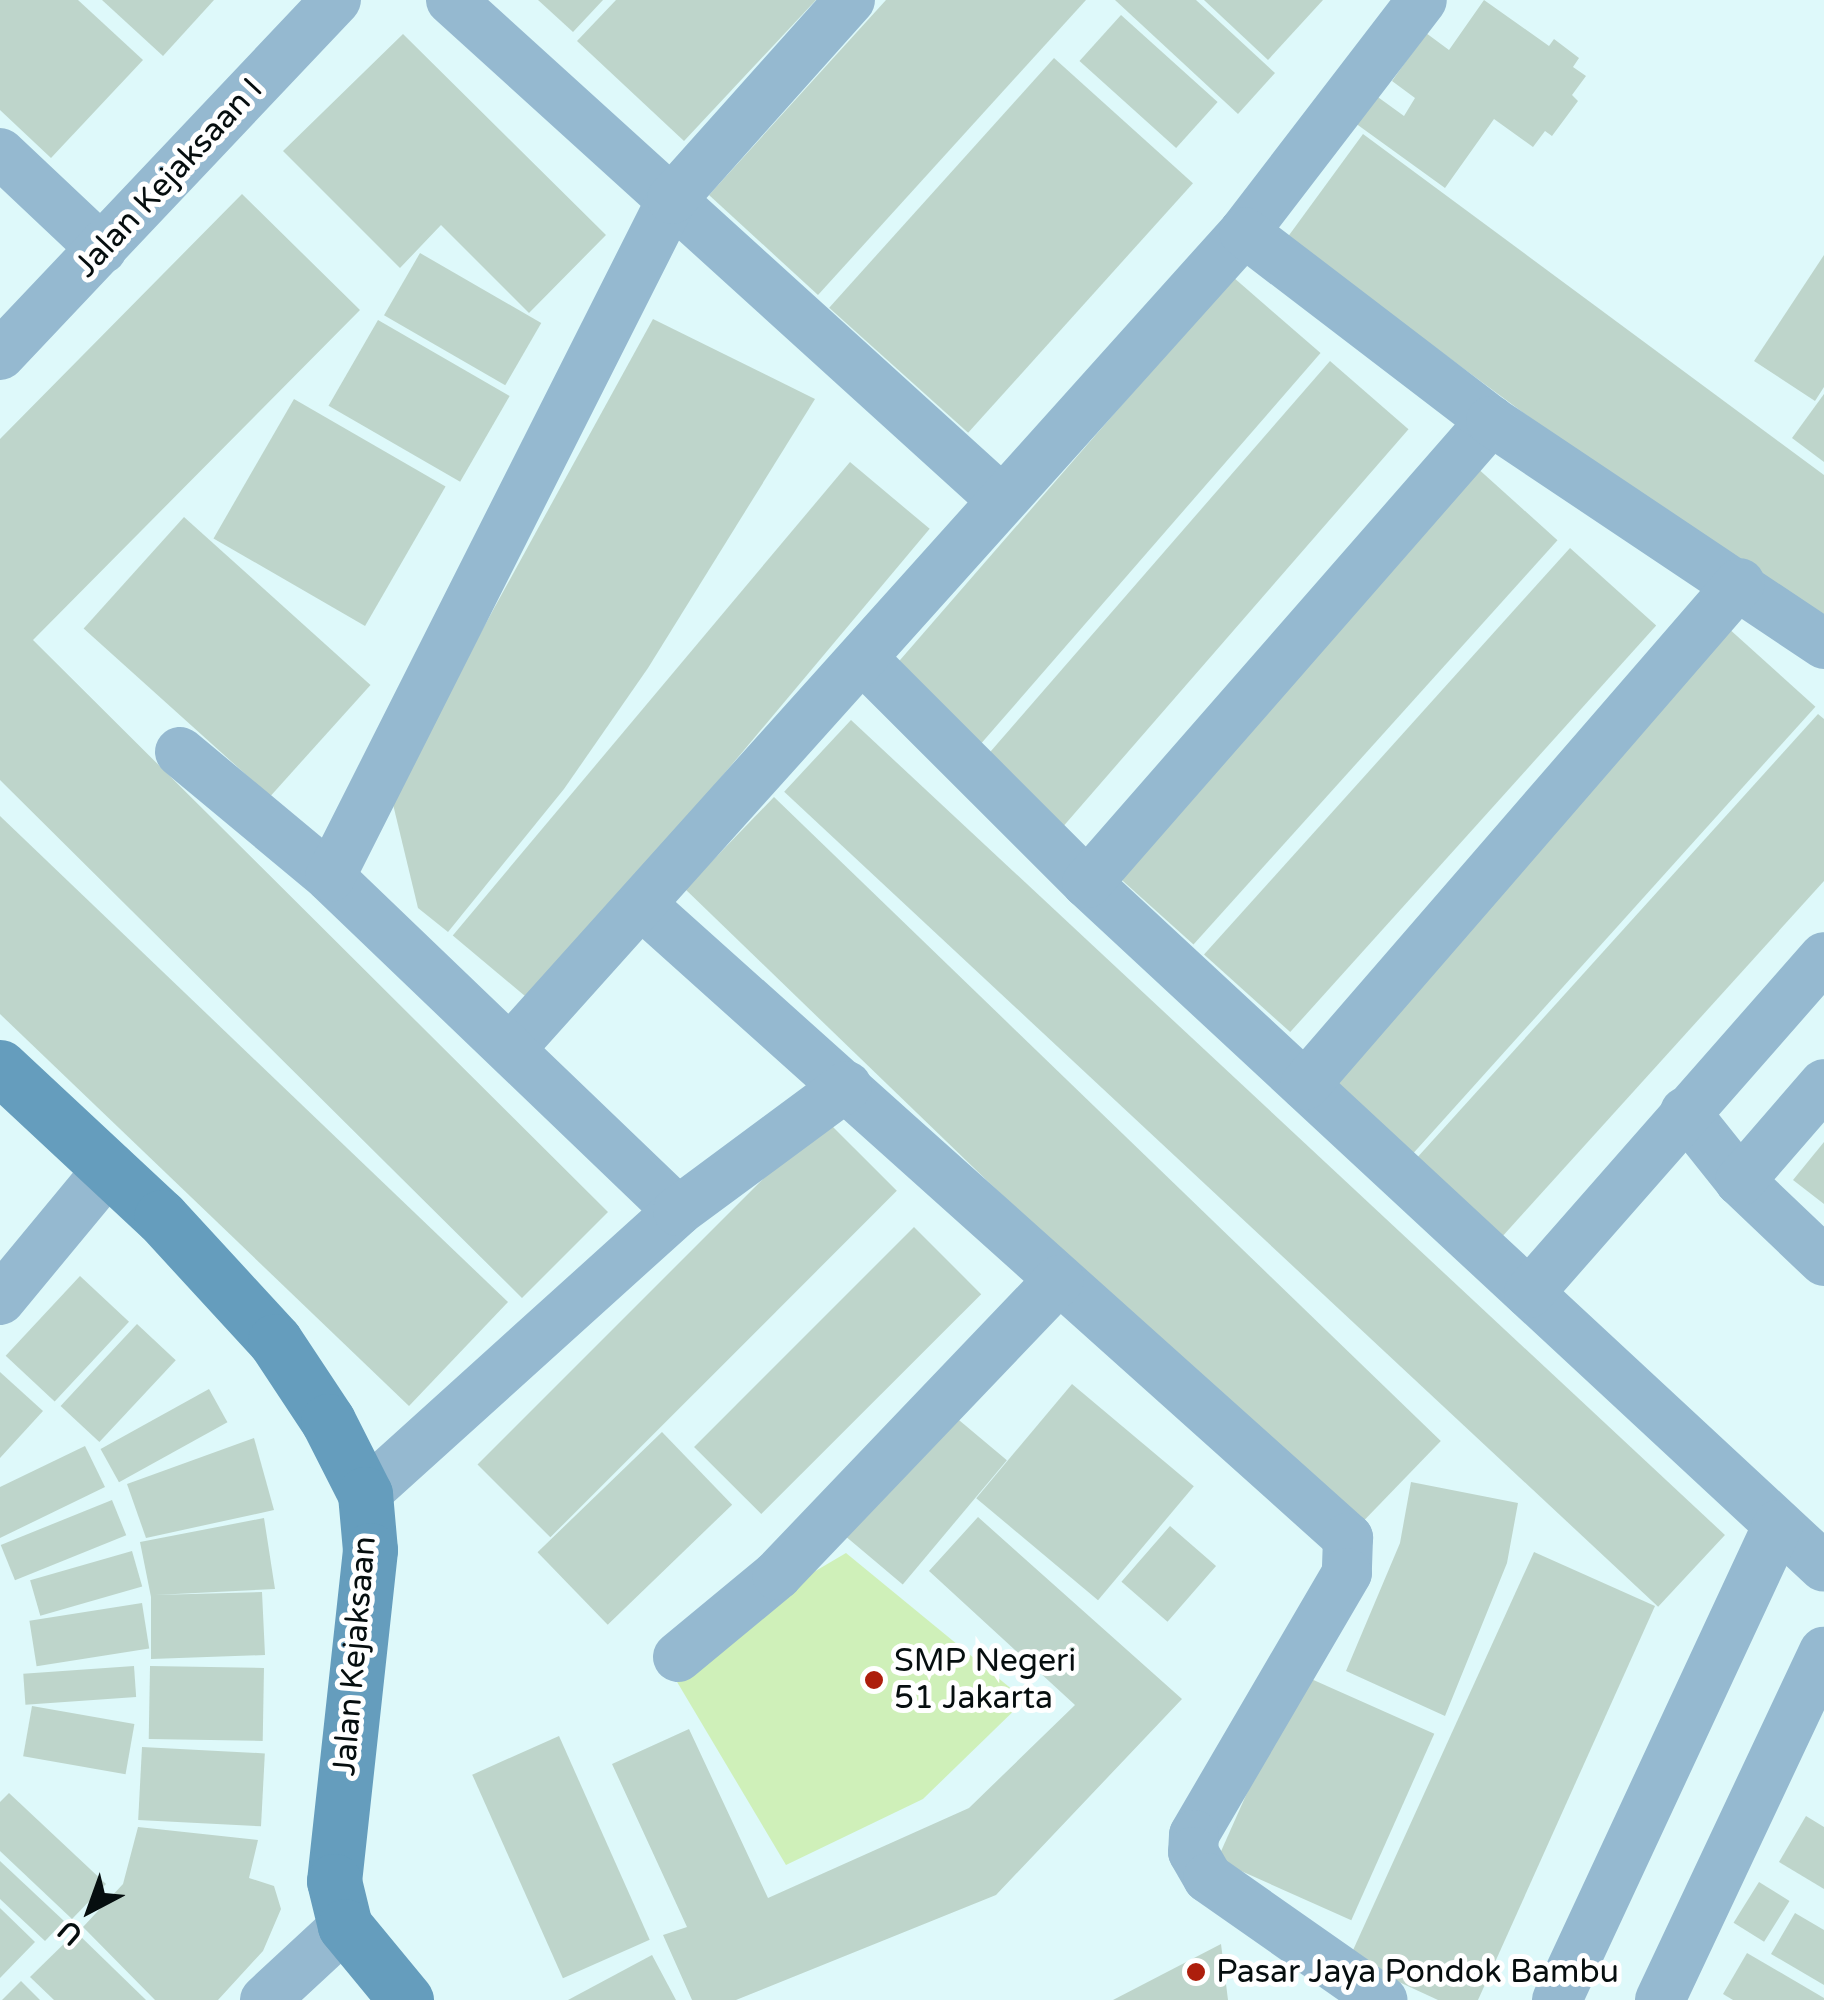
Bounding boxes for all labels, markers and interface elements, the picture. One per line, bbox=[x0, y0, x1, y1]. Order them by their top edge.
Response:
street label: Jalan Kejaksaan I bbox=[67, 71, 271, 285]
street label: Jalan Kejaksaan bbox=[325, 1535, 385, 1777]
place label: SMP Negeri 51 Jakarta bbox=[894, 1643, 1076, 1718]
marker: SMP Negeri 51 Jakarta bbox=[863, 1669, 885, 1691]
north arrow bbox=[40, 1860, 140, 1960]
text: U bbox=[51, 1913, 89, 1952]
place label: Pasar Jaya Pondok Bambu bbox=[1216, 1953, 1619, 1991]
marker: Pasar Jaya Pondok Bambu bbox=[1185, 1961, 1207, 1983]

